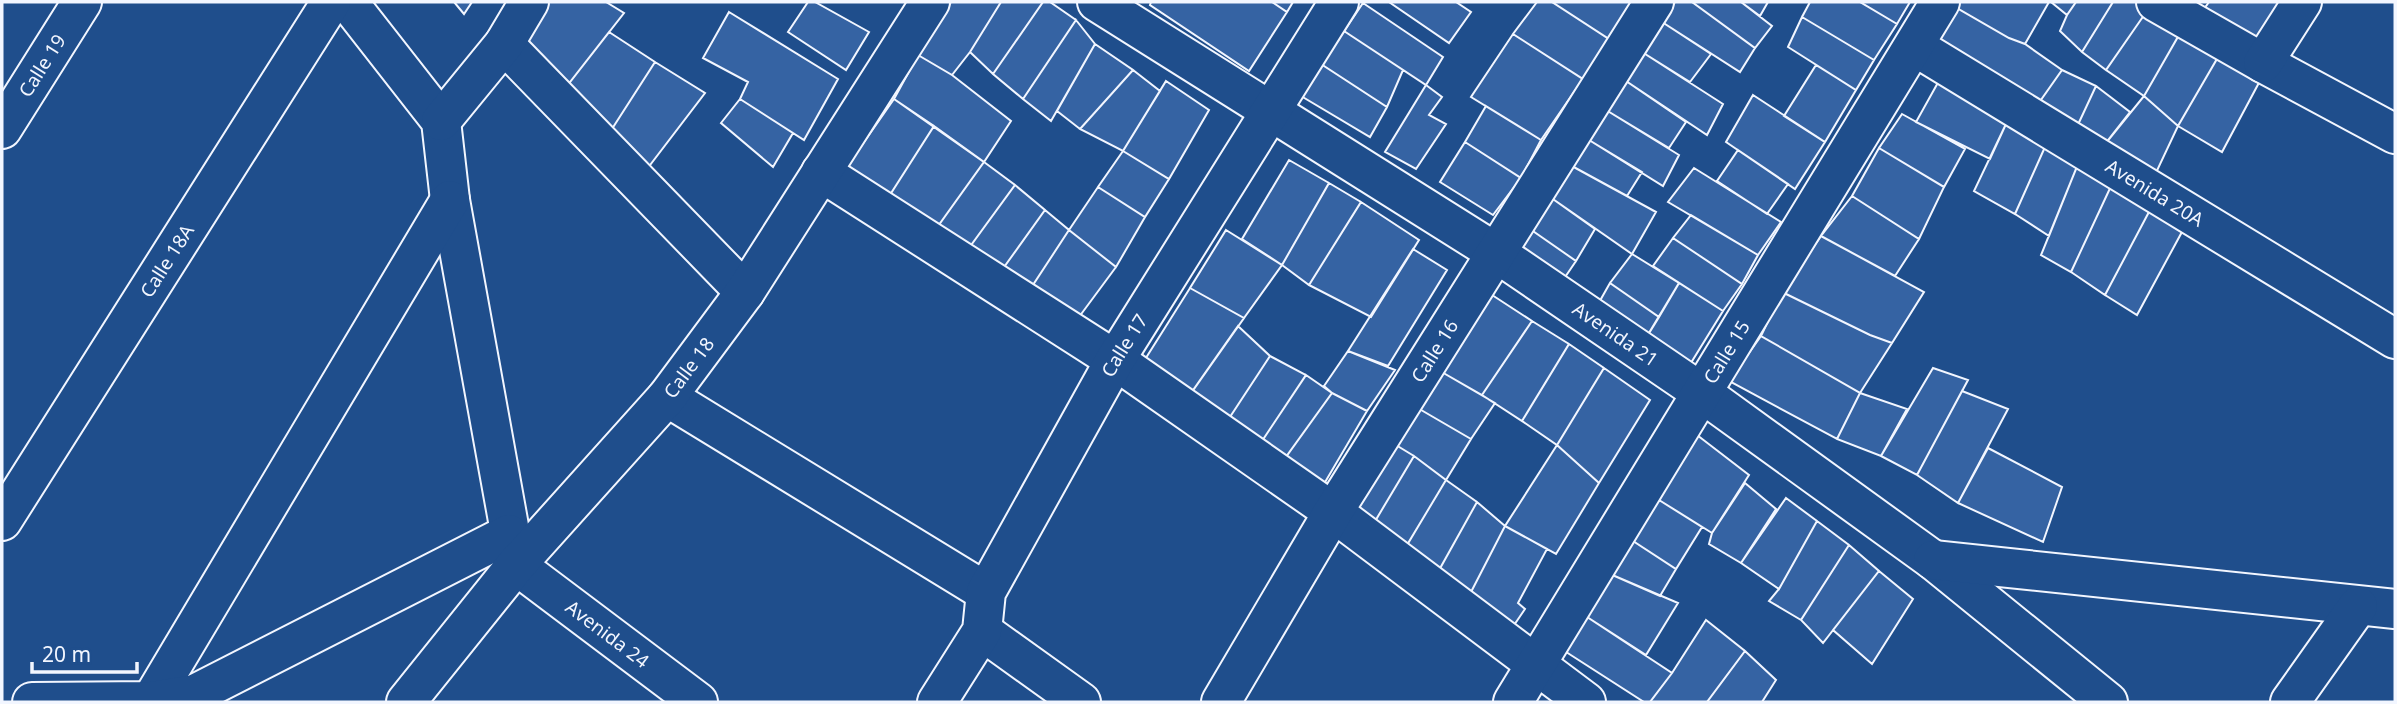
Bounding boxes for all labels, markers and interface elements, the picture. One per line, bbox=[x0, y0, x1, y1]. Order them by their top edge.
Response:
street label: Calle 19 bbox=[12, 29, 72, 102]
street label: Avenida 20A bbox=[2101, 153, 2209, 233]
street label: Calle 18A bbox=[134, 219, 200, 302]
street label: Avenida 21 bbox=[1568, 296, 1664, 373]
street label: Calle 17 bbox=[1095, 309, 1154, 382]
street label: Calle 16 bbox=[1405, 314, 1464, 387]
street label: Calle 15 bbox=[1697, 315, 1756, 389]
street label: Calle 18 bbox=[657, 332, 720, 404]
street label: Avenida 24 bbox=[560, 594, 655, 674]
scale bar bbox=[32, 630, 136, 674]
text: 20 m bbox=[42, 640, 91, 668]

